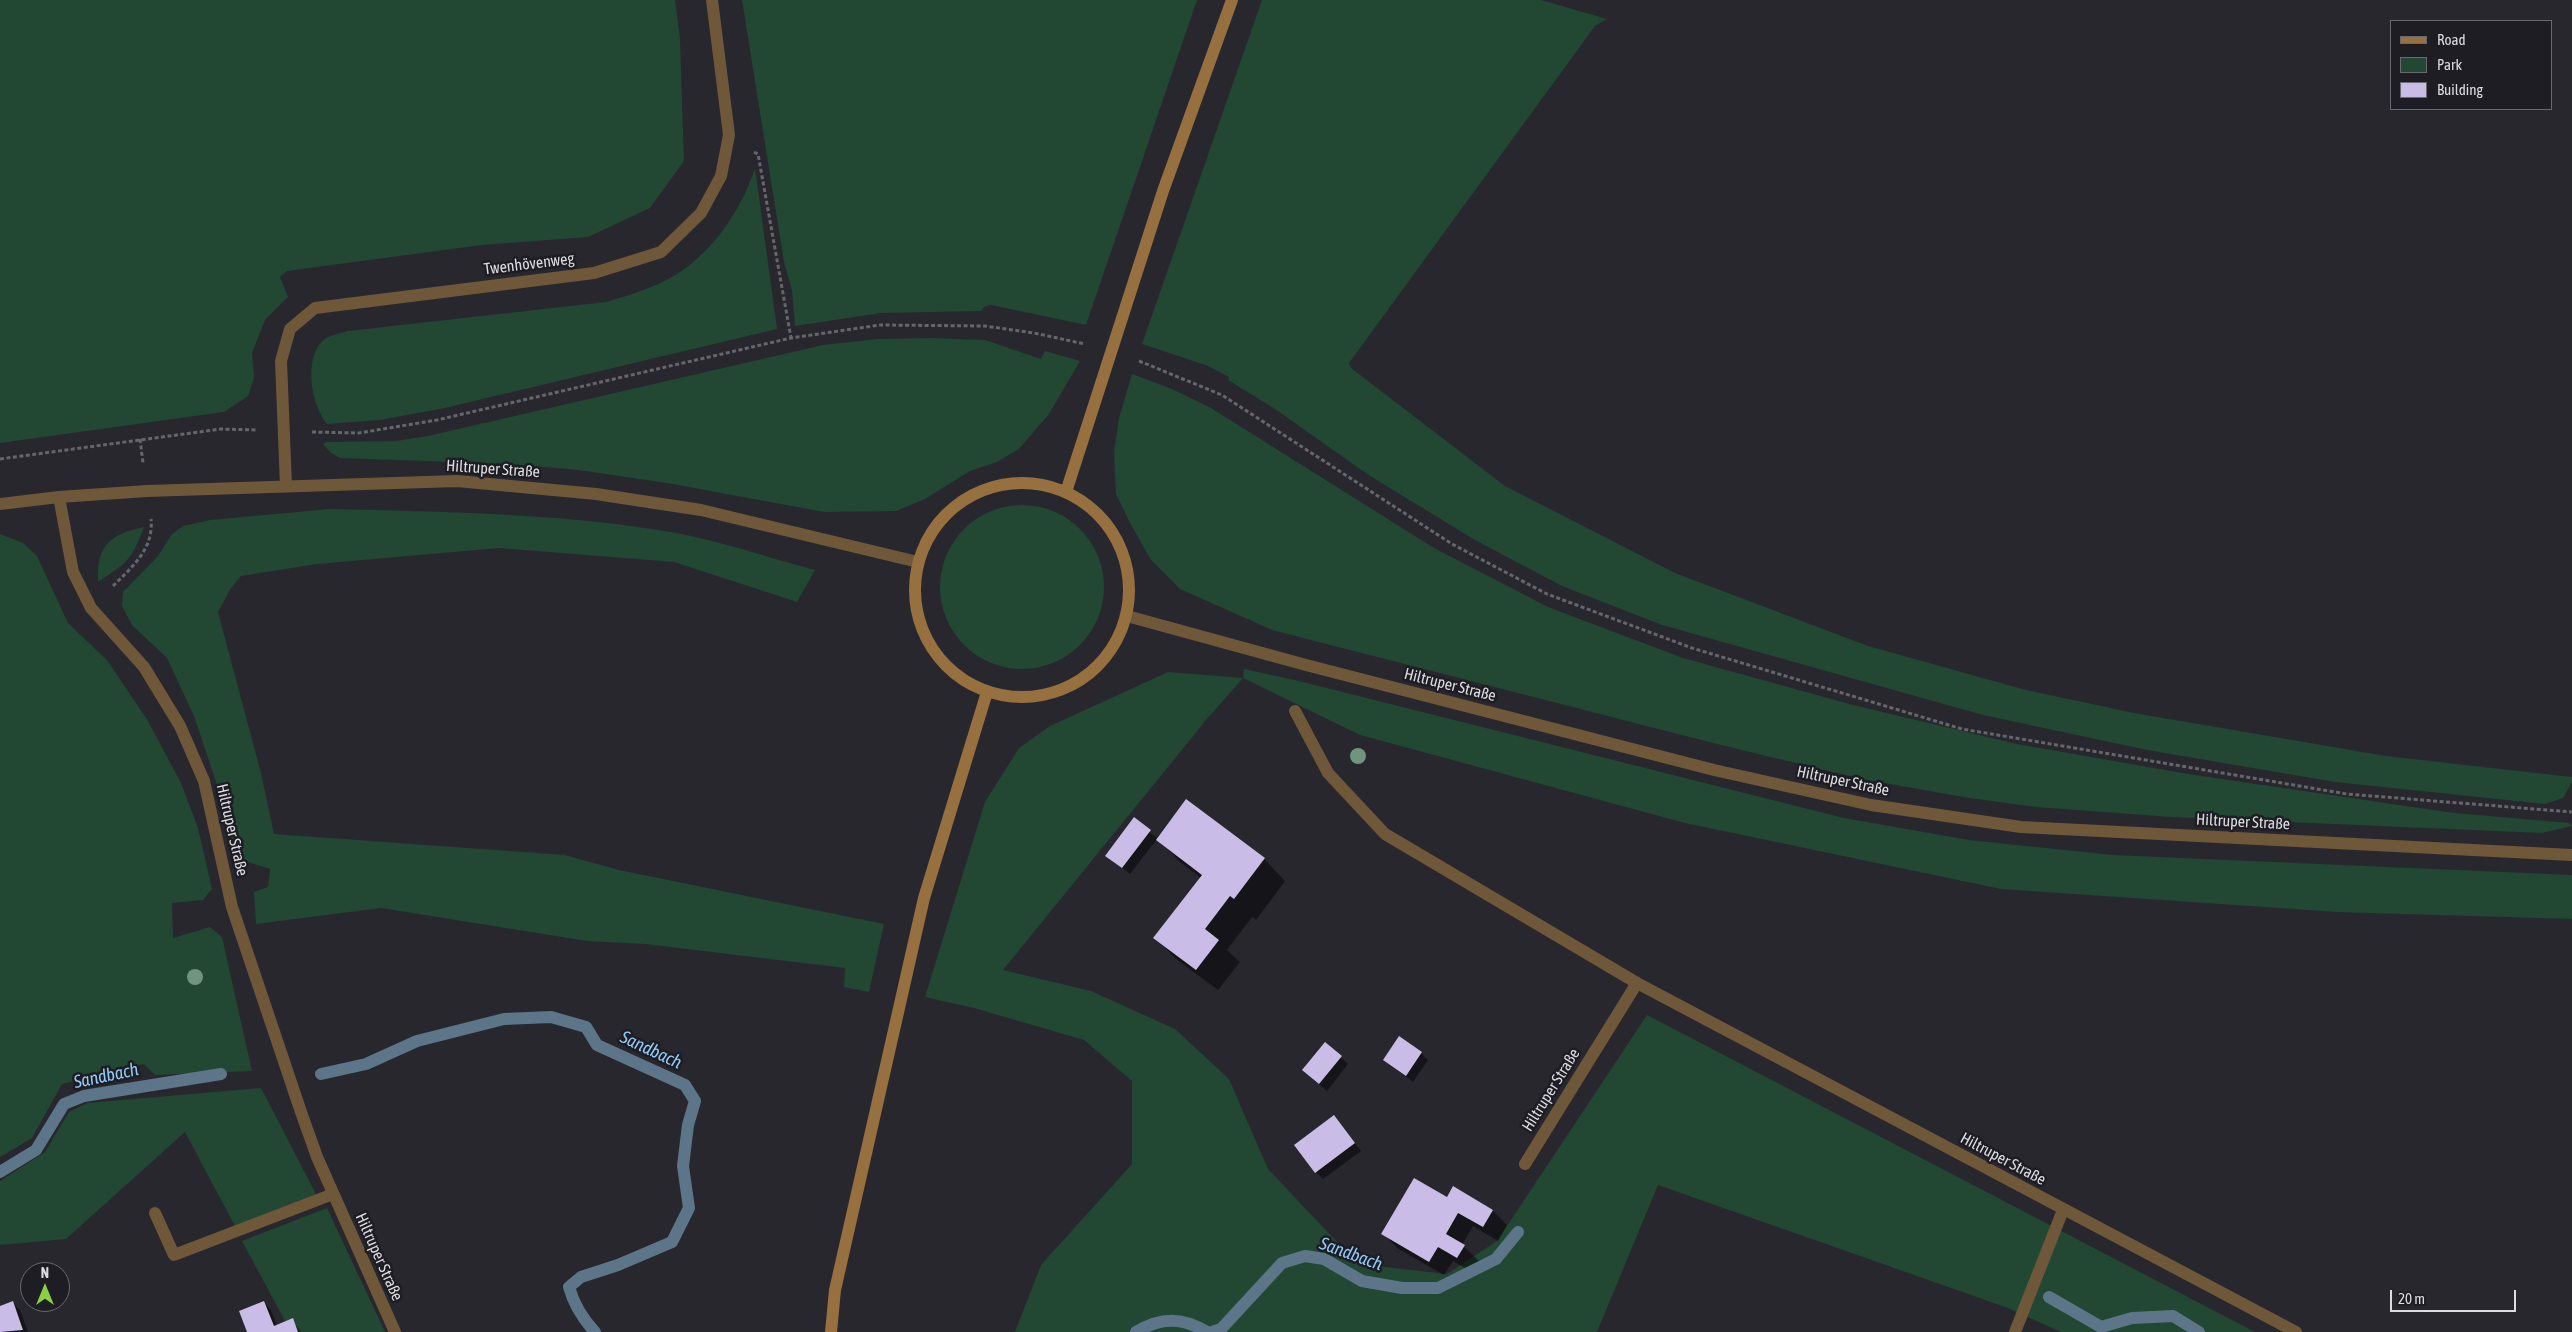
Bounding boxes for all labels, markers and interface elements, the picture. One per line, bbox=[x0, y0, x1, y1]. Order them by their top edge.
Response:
legend bbox=[2390, 20, 2552, 110]
text: Road bbox=[2437, 31, 2466, 48]
text: Park bbox=[2437, 56, 2462, 73]
text: Building bbox=[2437, 81, 2483, 98]
street label: Twenhövenweg bbox=[483, 249, 575, 279]
street label: Hiltruper Straße bbox=[445, 456, 541, 482]
street label: Hiltruper Straße bbox=[1402, 664, 1498, 706]
street label: Hiltruper Straße bbox=[1795, 762, 1891, 800]
street label: Hiltruper Straße bbox=[212, 782, 252, 878]
street label: Hiltruper Straße bbox=[2196, 810, 2290, 834]
water label: Sandbach bbox=[617, 1026, 685, 1074]
street label: Hiltruper Straße bbox=[1518, 1045, 1584, 1135]
water label: Sandbach bbox=[72, 1059, 140, 1093]
street label: Hiltruper Straße bbox=[1957, 1128, 2049, 1190]
street label: Hiltruper Straße bbox=[351, 1210, 407, 1304]
water label: Sandbach bbox=[1317, 1233, 1385, 1275]
north arrow bbox=[20, 1262, 70, 1312]
text: N bbox=[41, 1265, 49, 1281]
scale bar bbox=[2392, 1280, 2518, 1312]
text: 20 m bbox=[2398, 1290, 2425, 1307]

